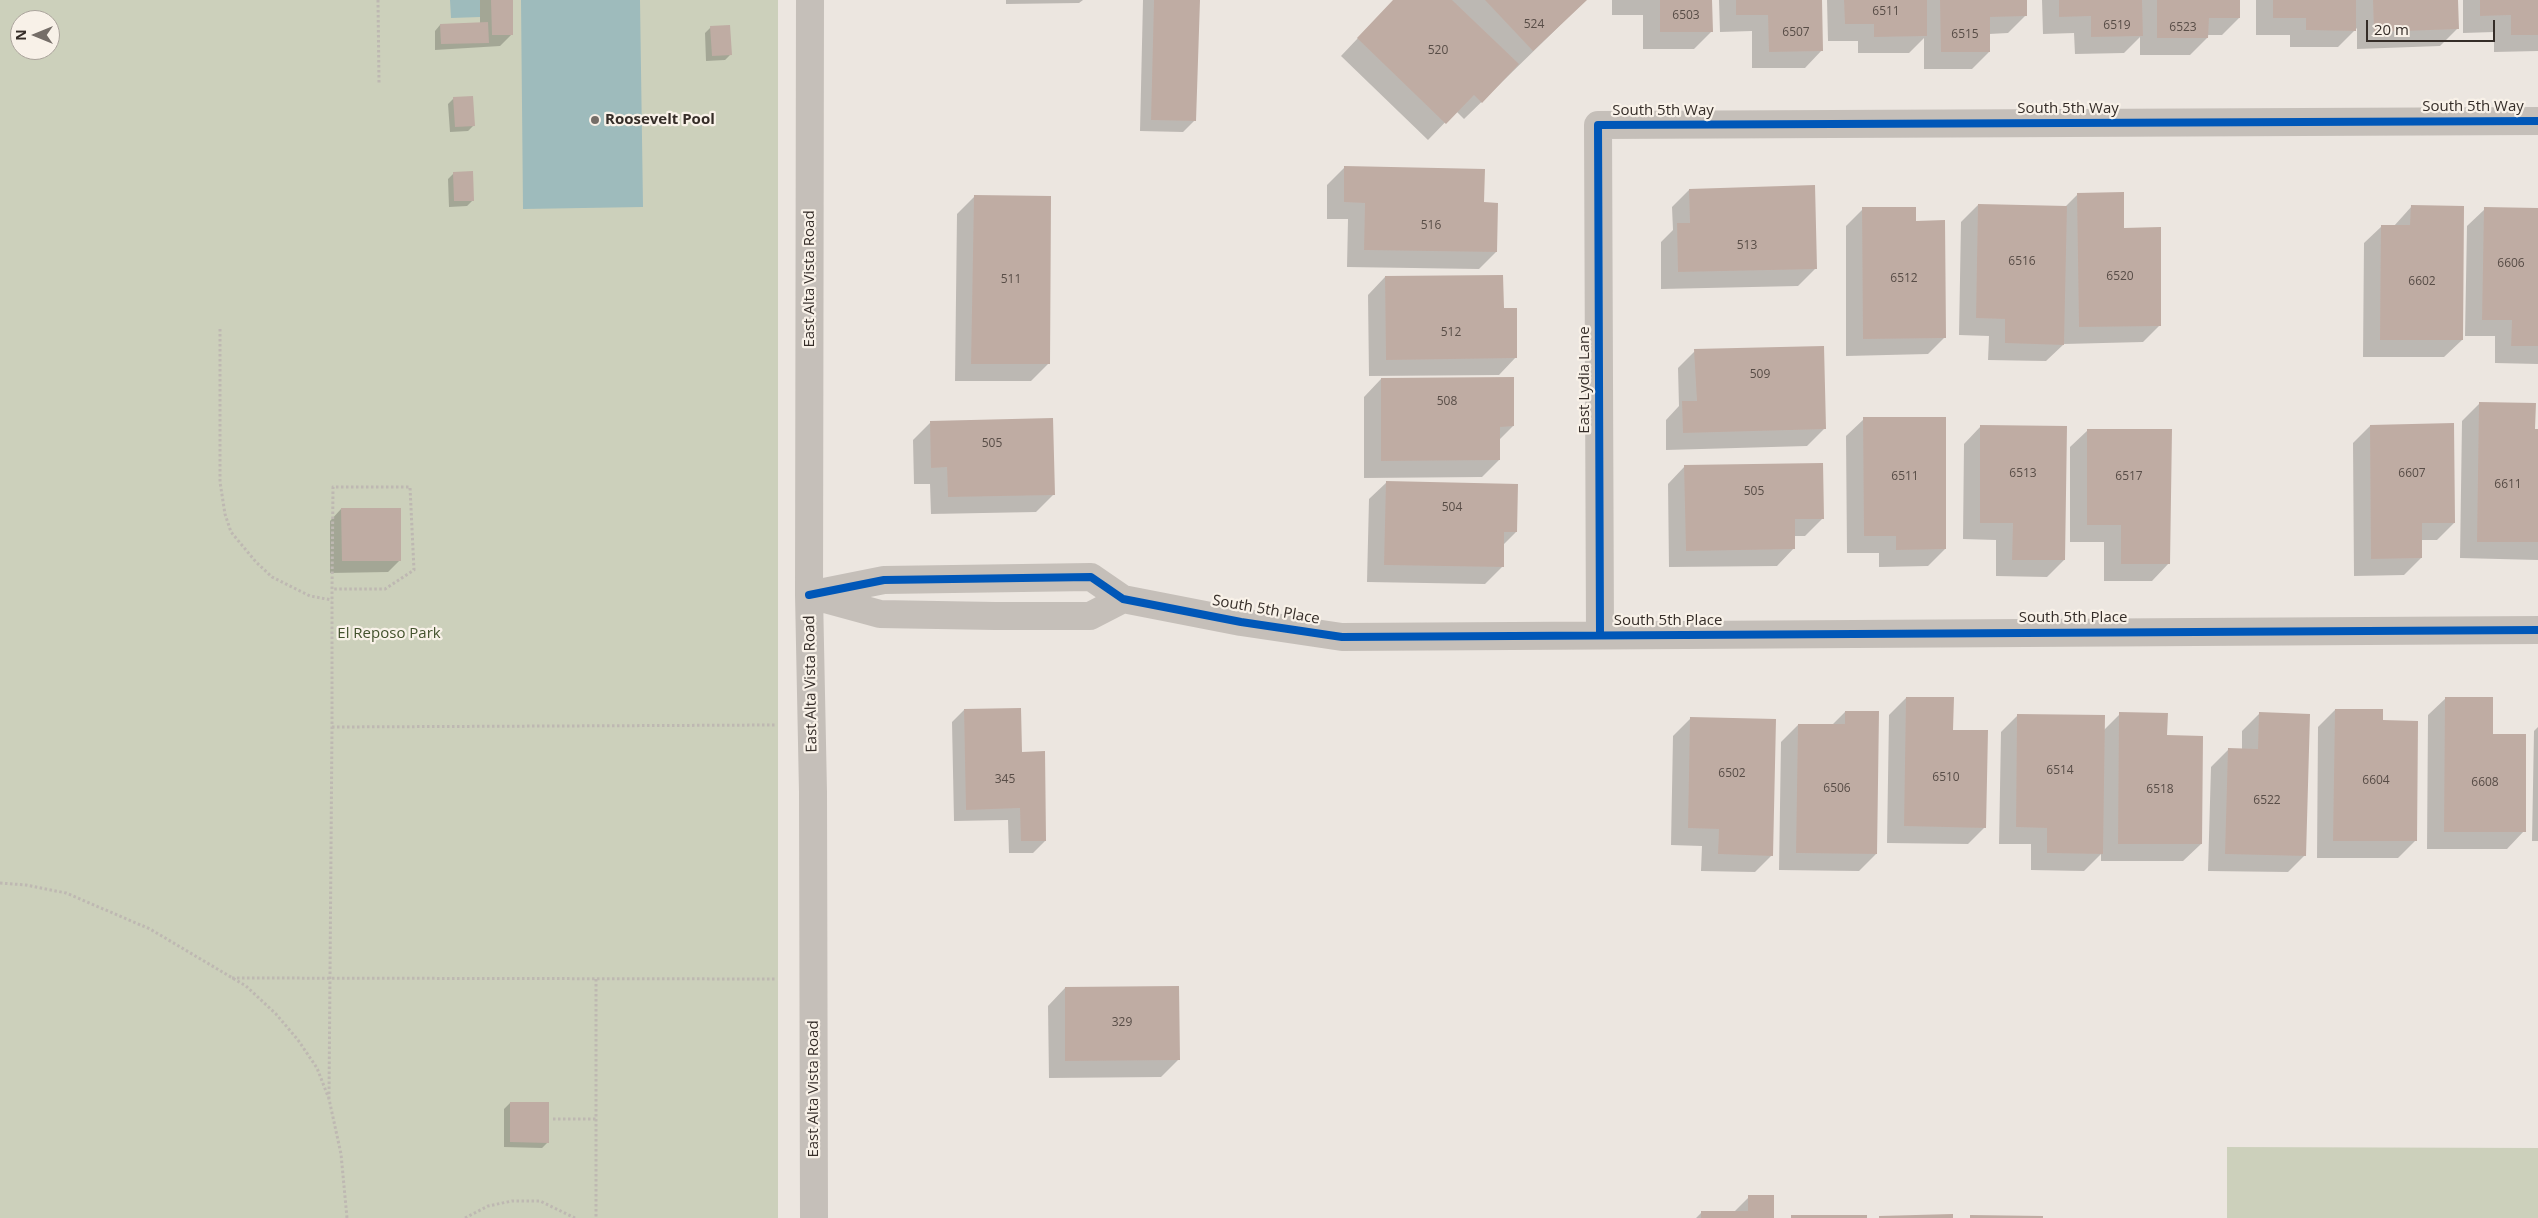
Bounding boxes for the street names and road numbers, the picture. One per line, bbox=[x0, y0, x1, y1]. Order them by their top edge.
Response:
street label: South 5th Way bbox=[2422, 98, 2524, 116]
street label: South 5th Way bbox=[2017, 100, 2119, 118]
street label: South 5th Way bbox=[1612, 102, 1714, 120]
street label: East Alta Vista Road bbox=[801, 210, 819, 348]
street label: East Lydia Lane bbox=[1576, 326, 1594, 434]
street label: South 5th Place bbox=[1211, 592, 1321, 628]
street label: South 5th Place bbox=[2019, 609, 2127, 627]
street label: South 5th Place bbox=[1614, 612, 1722, 630]
street label: East Alta Vista Road bbox=[801, 615, 821, 753]
street label: East Alta Vista Road bbox=[805, 1020, 823, 1158]

